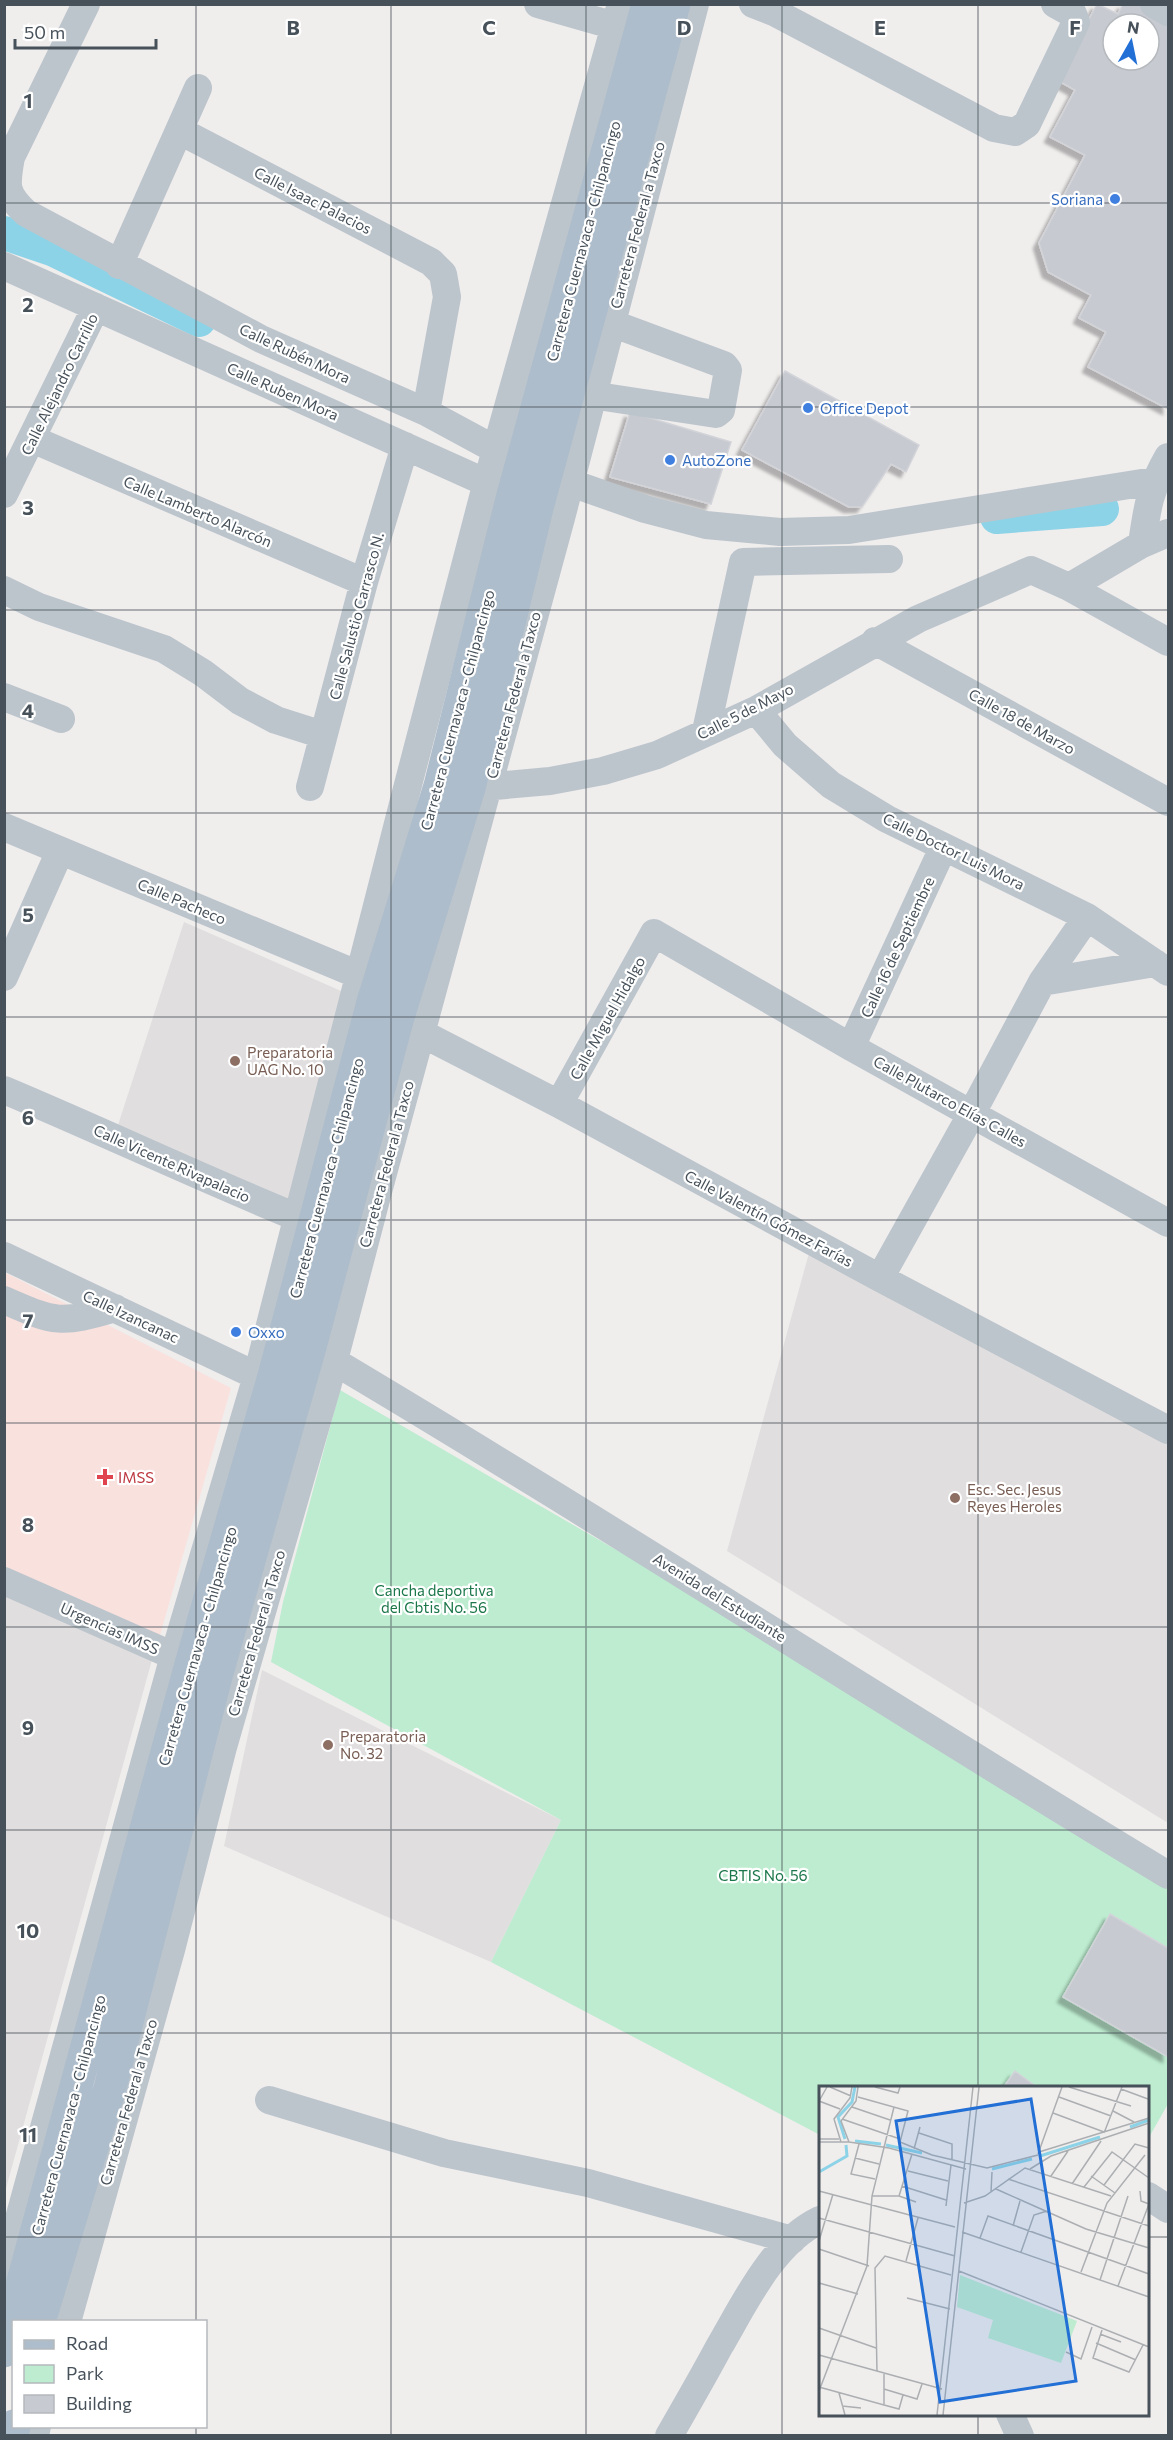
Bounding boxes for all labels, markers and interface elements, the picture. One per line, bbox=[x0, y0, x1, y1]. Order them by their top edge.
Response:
scale bar bbox=[15, 12, 156, 50]
north arrow bbox=[1101, 12, 1161, 72]
text: B bbox=[286, 15, 300, 39]
text: C bbox=[482, 15, 496, 39]
text: D bbox=[677, 15, 691, 39]
text: E bbox=[874, 15, 886, 39]
text: F bbox=[1069, 15, 1081, 39]
text: N bbox=[1126, 16, 1141, 37]
text: 50 m bbox=[24, 21, 65, 43]
text: 1 bbox=[23, 88, 33, 112]
street label: Carretera Cuernavaca - Chilpancingo bbox=[542, 119, 624, 363]
street label: Carretera Federal a Taxco bbox=[606, 139, 668, 310]
street label: Calle Isaac Palacios bbox=[251, 163, 375, 237]
place label: Soriana bbox=[1051, 190, 1103, 208]
marker: Soriana bbox=[1108, 192, 1122, 206]
text: 2 bbox=[22, 292, 34, 316]
street label: Calle Alejandro Carrillo bbox=[17, 310, 101, 458]
street label: Calle Rubén Mora bbox=[237, 319, 353, 387]
street label: Calle Ruben Mora bbox=[224, 358, 342, 424]
place label: Office Depot bbox=[820, 399, 909, 417]
marker: Office Depot bbox=[801, 401, 815, 415]
place label: AutoZone bbox=[682, 451, 751, 469]
marker: AutoZone bbox=[663, 453, 677, 467]
street label: Calle Lamberto Alarcón bbox=[121, 472, 275, 550]
text: 3 bbox=[22, 495, 34, 519]
street label: Calle Salustio Carrasco N. bbox=[325, 530, 387, 702]
street label: Carretera Cuernavaca - Chilpancingo bbox=[416, 588, 498, 832]
street label: Carretera Federal a Taxco bbox=[482, 609, 544, 780]
street label: Calle 5 de Mayo bbox=[694, 679, 796, 743]
street label: Calle 18 de Marzo bbox=[966, 684, 1078, 758]
text: 4 bbox=[22, 698, 34, 722]
street label: Calle Doctor Luis Mora bbox=[880, 809, 1028, 893]
street label: Calle Pacheco bbox=[135, 874, 229, 928]
street label: Calle 16 de Septiembre bbox=[856, 874, 938, 1020]
text: 5 bbox=[22, 902, 34, 926]
street label: Calle Miguel Hidalgo bbox=[566, 953, 648, 1083]
place label: Preparatoria UAG No. 10 bbox=[247, 1043, 333, 1078]
street label: Calle Plutarco Elías Calles bbox=[871, 1052, 1030, 1151]
marker: Preparatoria UAG No. 10 bbox=[228, 1054, 242, 1068]
street label: Carretera Cuernavaca - Chilpancingo bbox=[285, 1056, 367, 1300]
street label: Carretera Federal a Taxco bbox=[355, 1078, 417, 1249]
text: 6 bbox=[22, 1105, 34, 1129]
street label: Calle Vicente Rivapalacio bbox=[91, 1120, 253, 1206]
street label: Calle Valentín Gómez Farías bbox=[682, 1166, 856, 1270]
street label: Calle Izancanac bbox=[80, 1286, 182, 1346]
text: 7 bbox=[23, 1308, 34, 1332]
place label: Oxxo bbox=[248, 1323, 285, 1341]
marker: Oxxo bbox=[229, 1325, 243, 1339]
marker: IMSS bbox=[96, 1468, 114, 1486]
place label: IMSS bbox=[118, 1468, 154, 1486]
place label: Esc. Sec. Jesus Reyes Heroles bbox=[967, 1480, 1062, 1515]
marker: Esc. Sec. Jesus Reyes Heroles bbox=[948, 1491, 962, 1505]
text: 8 bbox=[22, 1512, 34, 1536]
street label: Carretera Cuernavaca - Chilpancingo bbox=[154, 1524, 240, 1768]
street label: Carretera Federal a Taxco bbox=[224, 1548, 288, 1718]
street label: Avenida del Estudiante bbox=[650, 1549, 790, 1645]
park label: Cancha deportiva del Cbtis No. 56 bbox=[374, 1581, 494, 1616]
street label: Urgencias IMSS bbox=[58, 1598, 162, 1658]
text: 9 bbox=[22, 1715, 34, 1739]
place label: Preparatoria No. 32 bbox=[340, 1727, 426, 1762]
marker: Preparatoria No. 32 bbox=[321, 1738, 335, 1752]
park label: CBTIS No. 56 bbox=[718, 1866, 808, 1884]
text: 10 bbox=[17, 1918, 39, 1942]
street label: Carretera Cuernavaca - Chilpancingo bbox=[27, 1993, 109, 2237]
street label: Carretera Federal a Taxco bbox=[96, 2017, 160, 2187]
inset map bbox=[819, 2086, 1149, 2416]
text: 11 bbox=[19, 2122, 37, 2146]
legend bbox=[12, 2320, 207, 2428]
text: Road bbox=[66, 2332, 108, 2354]
text: Park bbox=[66, 2362, 104, 2384]
text: Building bbox=[66, 2392, 132, 2414]

